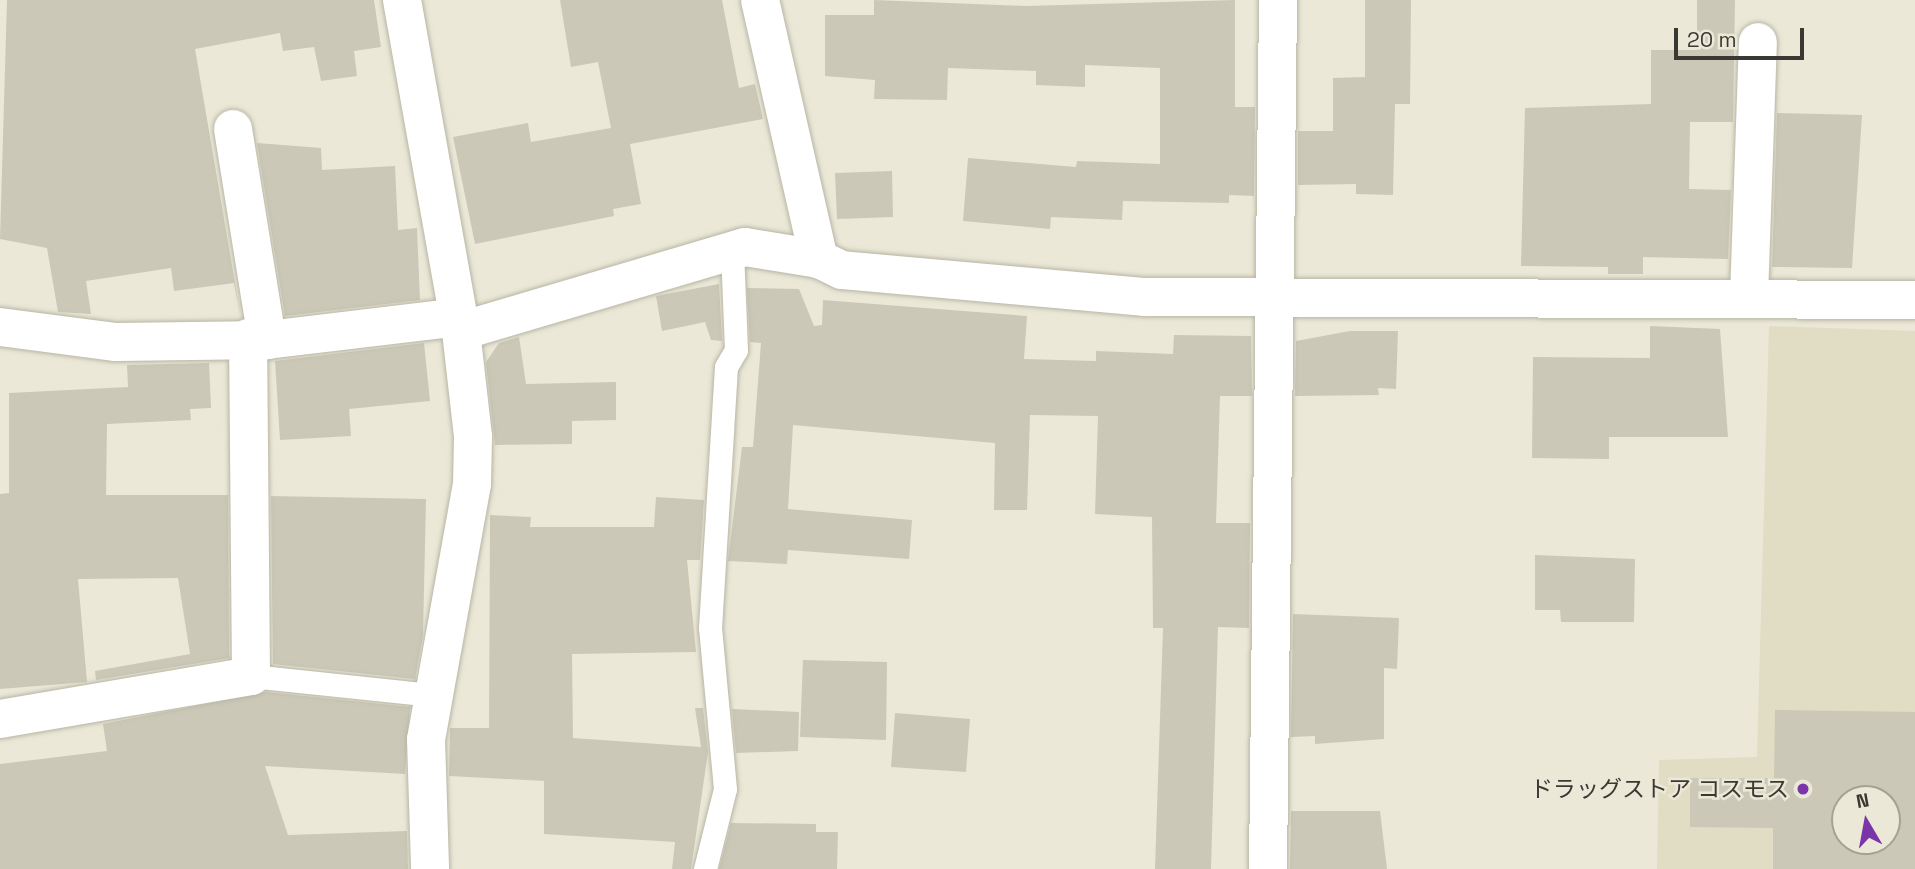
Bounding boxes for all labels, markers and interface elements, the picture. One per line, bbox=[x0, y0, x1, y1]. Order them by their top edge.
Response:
scale bar bbox=[1677, 14, 1806, 58]
text: 20 m bbox=[1687, 26, 1737, 53]
place label: ドラッグストア コスモス bbox=[1530, 775, 1789, 803]
marker: ドラッグストア コスモス bbox=[1795, 781, 1811, 797]
north arrow bbox=[1831, 785, 1901, 855]
text: N bbox=[1854, 787, 1871, 814]

